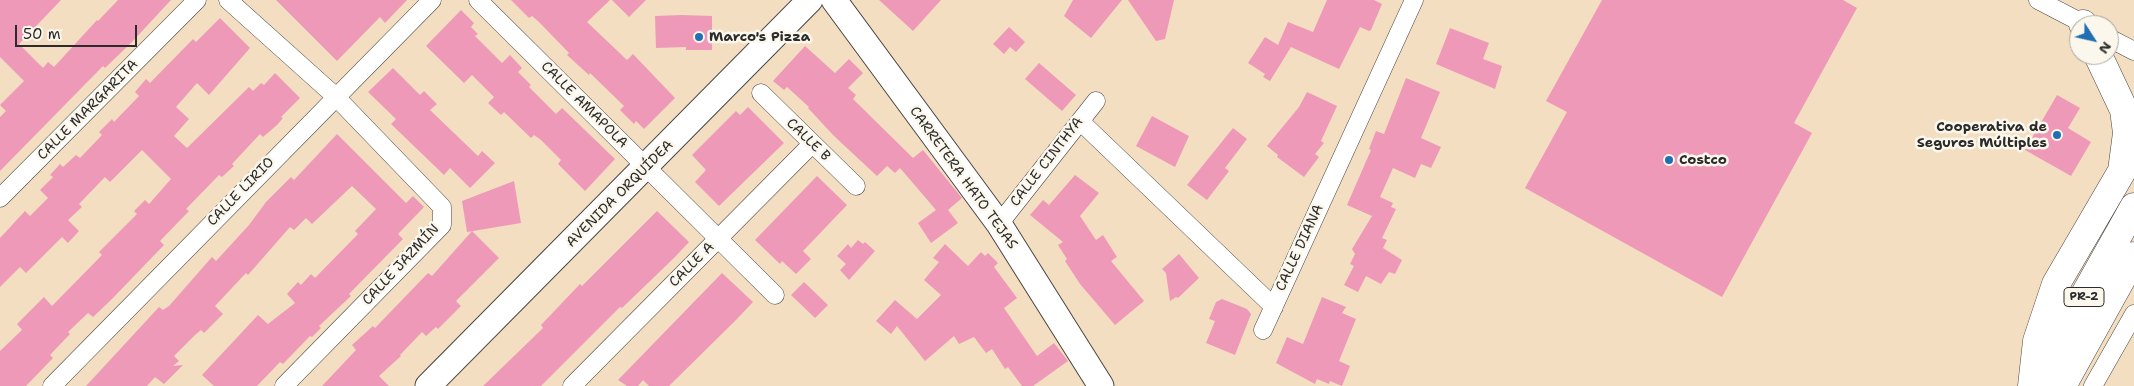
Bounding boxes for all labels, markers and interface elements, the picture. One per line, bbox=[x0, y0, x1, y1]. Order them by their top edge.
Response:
scale bar bbox=[18, 15, 140, 47]
north arrow bbox=[2069, 15, 2119, 65]
text: 50 m bbox=[23, 24, 61, 44]
place label: Marco's Pizza bbox=[709, 29, 810, 45]
marker: Marco's Pizza bbox=[693, 31, 705, 43]
text: N bbox=[2095, 38, 2116, 58]
street label: CALLE MARGARITA bbox=[34, 56, 142, 164]
street label: CALLE AMAPOLA bbox=[537, 58, 631, 152]
street label: CARRETERA HATO TEJAS bbox=[906, 103, 1020, 253]
street label: CALLE CINTHYA bbox=[1007, 114, 1087, 210]
street label: CALLE B bbox=[783, 115, 833, 165]
place label: Cooperativa de Seguros Múltiples bbox=[1917, 119, 2047, 152]
marker: Cooperativa de Seguros Múltiples bbox=[2051, 129, 2063, 141]
street label: AVENIDA ORQUÍDEA bbox=[563, 137, 677, 251]
place label: Costco bbox=[1679, 152, 1727, 168]
street label: CALLE LIRIO bbox=[204, 154, 278, 230]
marker: Costco bbox=[1663, 154, 1675, 166]
street label: CALLE DIANA bbox=[1273, 202, 1327, 294]
street label: CALLE JAZMÍN bbox=[359, 221, 443, 309]
street label: CALLE A bbox=[666, 239, 718, 291]
road number: PR-2 bbox=[2064, 288, 2104, 306]

